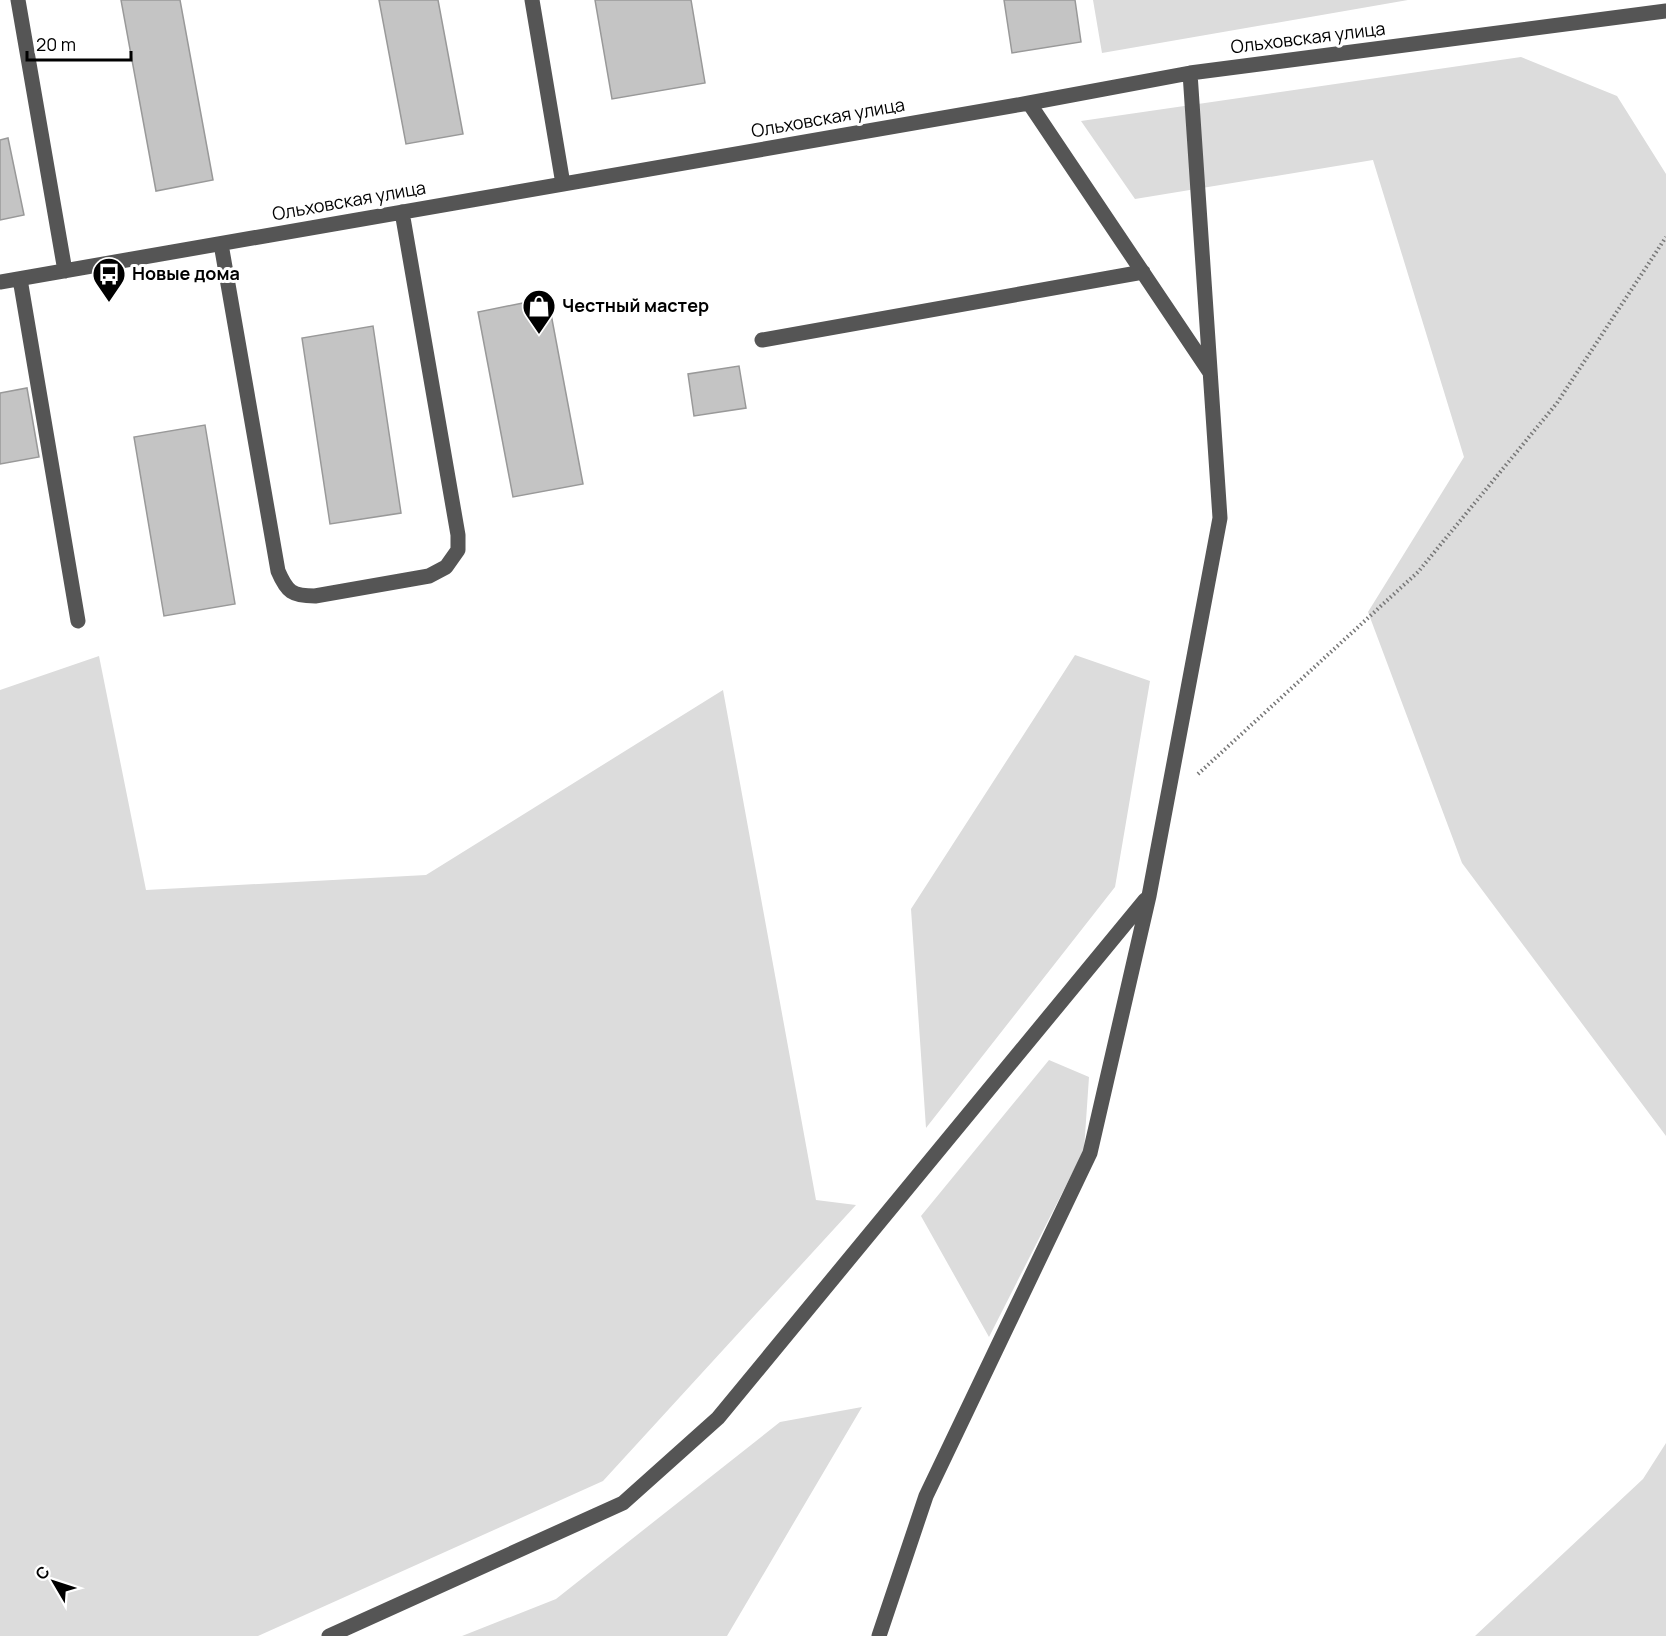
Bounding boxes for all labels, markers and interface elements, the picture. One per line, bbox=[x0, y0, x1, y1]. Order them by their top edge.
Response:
street label: Ольховская улица bbox=[1229, 16, 1387, 58]
scale bar bbox=[27, 24, 130, 62]
text: 20 m bbox=[36, 32, 76, 56]
street label: Ольховская улица bbox=[749, 92, 907, 142]
street label: Ольховская улица bbox=[270, 175, 428, 225]
bus stop icon: Новые дома bbox=[91, 256, 127, 303]
place label: Новые дома bbox=[132, 261, 240, 285]
shop icon: Честный мастер bbox=[521, 288, 557, 335]
place label: Честный мастер bbox=[562, 293, 709, 317]
north arrow bbox=[24, 1552, 84, 1612]
text: С bbox=[30, 1561, 55, 1584]

